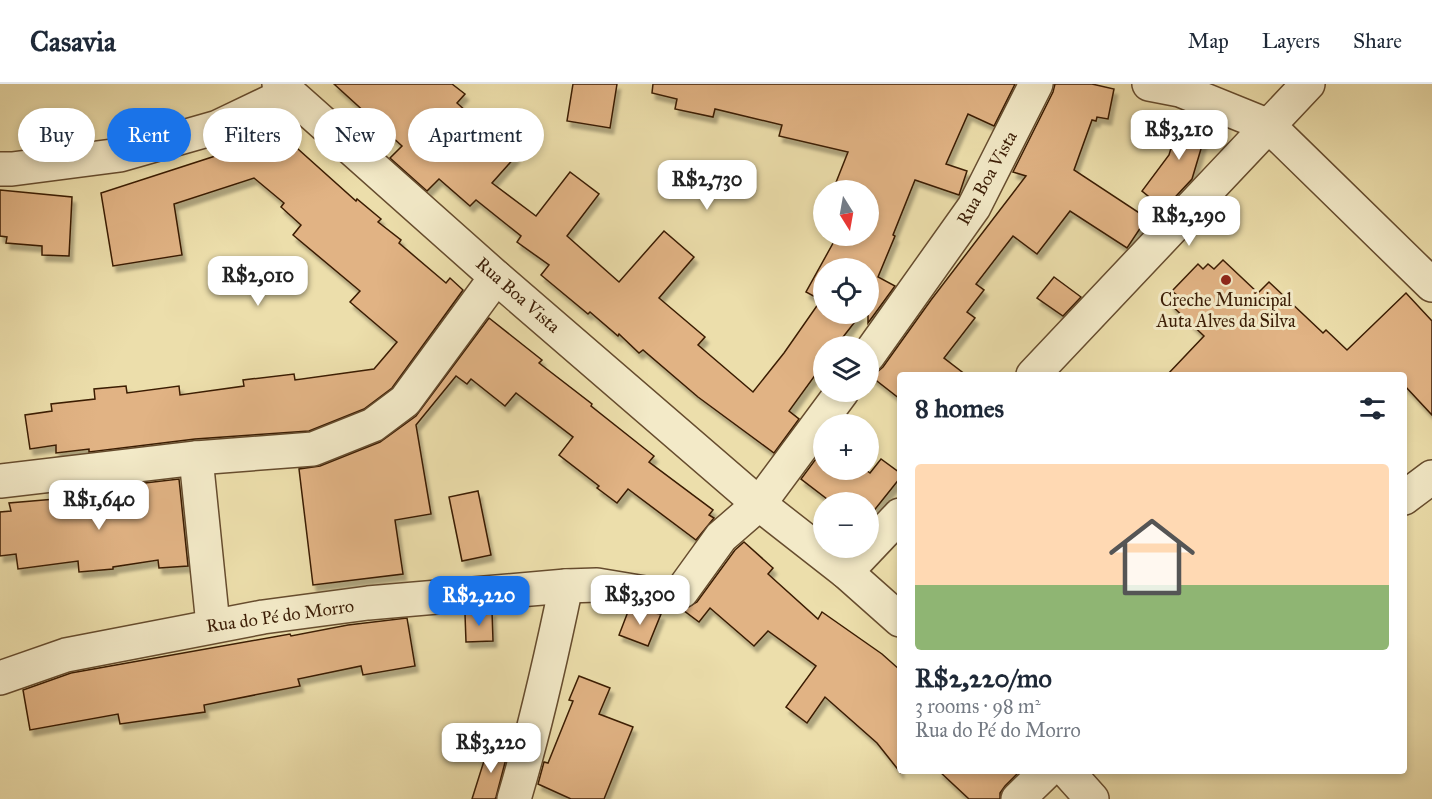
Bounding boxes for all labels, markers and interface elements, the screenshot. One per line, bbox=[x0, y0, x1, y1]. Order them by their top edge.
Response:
text: Casavia bbox=[30, 24, 116, 59]
text: Map bbox=[1188, 28, 1229, 54]
text: Layers bbox=[1262, 28, 1320, 54]
text: Share bbox=[1353, 28, 1402, 54]
chip: Buy bbox=[18, 108, 95, 162]
chip: Rent bbox=[107, 108, 191, 162]
chip: Filters bbox=[203, 108, 302, 162]
chip: New bbox=[314, 108, 396, 162]
chip: Apartment bbox=[408, 108, 544, 162]
pin: R$3,210 bbox=[1124, 110, 1234, 161]
text: R$3,210 bbox=[1145, 117, 1213, 141]
street label: Rua Boa Vista bbox=[952, 127, 1022, 229]
pin: R$2,730 bbox=[652, 160, 762, 211]
text: R$2,730 bbox=[672, 167, 742, 191]
north arrow bbox=[813, 180, 879, 246]
map controls bbox=[813, 180, 879, 558]
pin: R$2,290 bbox=[1134, 196, 1244, 247]
text: R$2,290 bbox=[1152, 203, 1226, 227]
street label: Rua Boa Vista bbox=[471, 253, 565, 338]
pin: R$2,010 bbox=[203, 256, 313, 307]
button: locate bbox=[813, 258, 879, 324]
text: R$2,010 bbox=[222, 263, 294, 287]
marker: Creche Municipal Auta Alves da Silva bbox=[1219, 273, 1233, 287]
place label: Creche Municipal Auta Alves da Silva bbox=[1155, 289, 1296, 332]
button: layers bbox=[813, 336, 879, 402]
text: 8 homes bbox=[915, 392, 1004, 424]
icon: filters bbox=[1356, 392, 1389, 425]
button: + bbox=[813, 414, 879, 480]
pin: R$1,640 bbox=[44, 480, 154, 531]
text: R$1,640 bbox=[63, 487, 135, 511]
button: − bbox=[813, 492, 879, 558]
icon: home bbox=[1098, 503, 1206, 611]
pin: R$3,300 bbox=[585, 575, 695, 626]
pin: R$2,220 bbox=[424, 576, 534, 627]
text: R$3,300 bbox=[605, 582, 675, 606]
text: R$2,220 bbox=[443, 583, 515, 607]
street label: Rua do Pé do Morro bbox=[205, 595, 355, 637]
text: R$2,220/mo bbox=[915, 662, 1052, 694]
text: 3 rooms · 98 m² bbox=[915, 694, 1040, 718]
text: Rua do Pé do Morro bbox=[915, 718, 1081, 742]
pin: R$3,220 bbox=[436, 723, 546, 774]
text: R$3,220 bbox=[456, 730, 526, 754]

